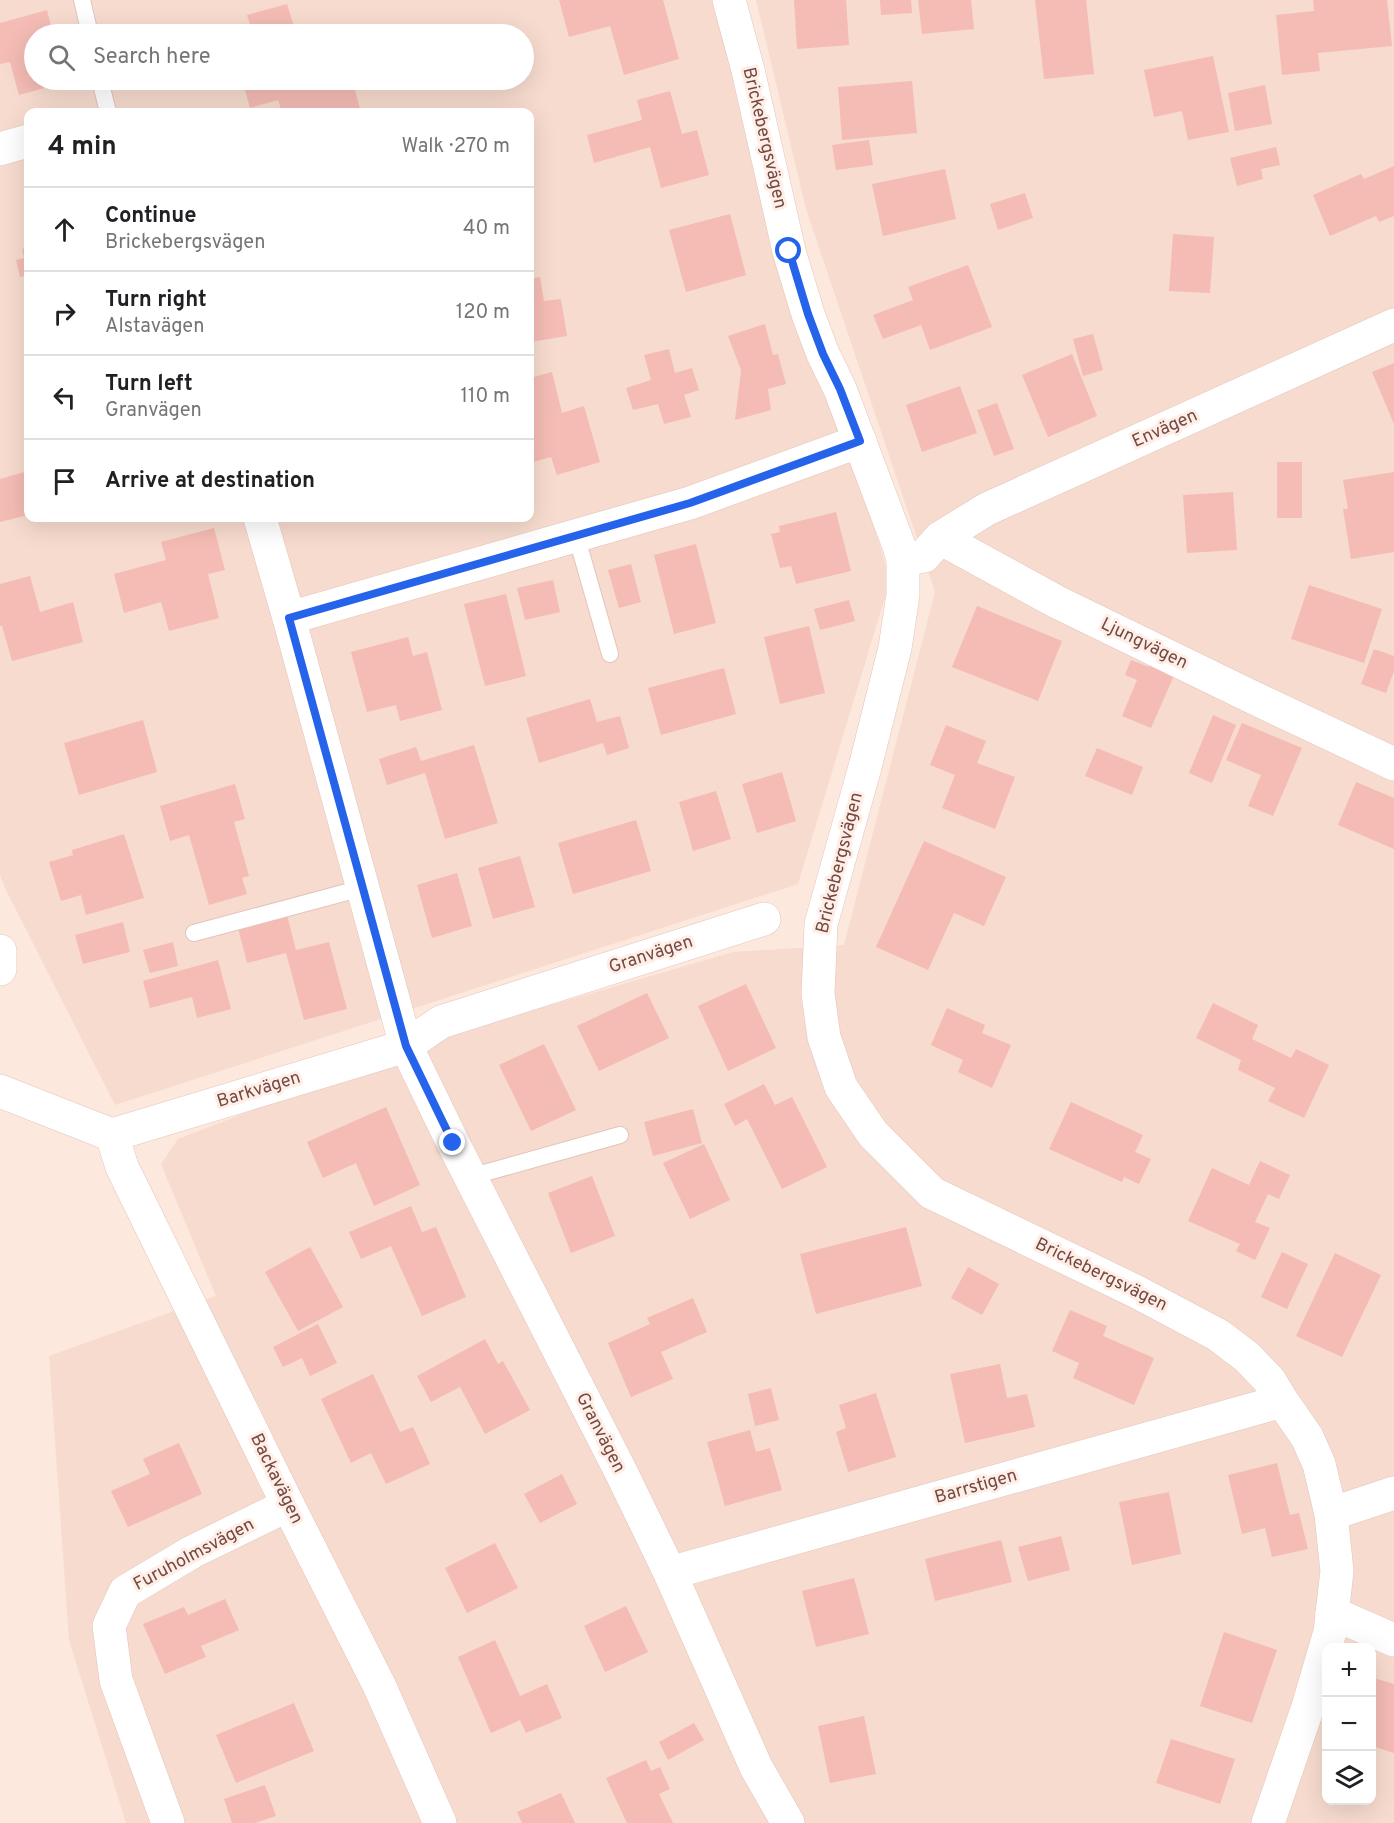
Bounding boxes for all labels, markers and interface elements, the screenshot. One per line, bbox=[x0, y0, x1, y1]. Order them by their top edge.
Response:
search box bbox=[24, 24, 534, 90]
icon: search bbox=[45, 41, 78, 74]
text: Search here bbox=[93, 44, 211, 71]
street label: Brickebergsvägen bbox=[737, 65, 791, 211]
text: 4 min bbox=[48, 131, 117, 164]
text: Walk · 270 m bbox=[402, 134, 510, 160]
text: Continue bbox=[105, 203, 196, 230]
icon: ahead bbox=[48, 213, 81, 246]
text: 40 m bbox=[463, 216, 510, 242]
text: Brickebergsvägen bbox=[105, 230, 266, 256]
route start bbox=[775, 237, 801, 263]
text: Turn right bbox=[105, 287, 207, 314]
icon: right bbox=[48, 297, 81, 330]
text: 120 m bbox=[456, 300, 510, 326]
text: Alstavägen bbox=[105, 314, 205, 340]
text: Turn left bbox=[105, 371, 193, 398]
icon: left bbox=[48, 381, 81, 414]
text: 110 m bbox=[461, 384, 510, 410]
text: Granvägen bbox=[105, 398, 202, 424]
street label: Envägen bbox=[1129, 404, 1201, 454]
icon: arrive bbox=[48, 465, 81, 498]
text: Arrive at destination bbox=[105, 468, 315, 495]
street label: Ljungvägen bbox=[1097, 613, 1191, 675]
street label: Brickebergsvägen bbox=[811, 790, 869, 936]
street label: Granvägen bbox=[606, 931, 696, 979]
street label: Barkvägen bbox=[214, 1066, 304, 1114]
route end bbox=[439, 1129, 465, 1155]
street label: Brickebergsvägen bbox=[1031, 1233, 1171, 1317]
street label: Granvägen bbox=[570, 1389, 630, 1477]
street label: Backavägen bbox=[244, 1430, 308, 1528]
street label: Barrstigen bbox=[932, 1464, 1020, 1510]
street label: Furuholmsvägen bbox=[130, 1513, 258, 1597]
map controls bbox=[1322, 1643, 1376, 1805]
button: + bbox=[1322, 1643, 1376, 1697]
button: − bbox=[1322, 1697, 1376, 1751]
button: layers bbox=[1322, 1751, 1376, 1805]

